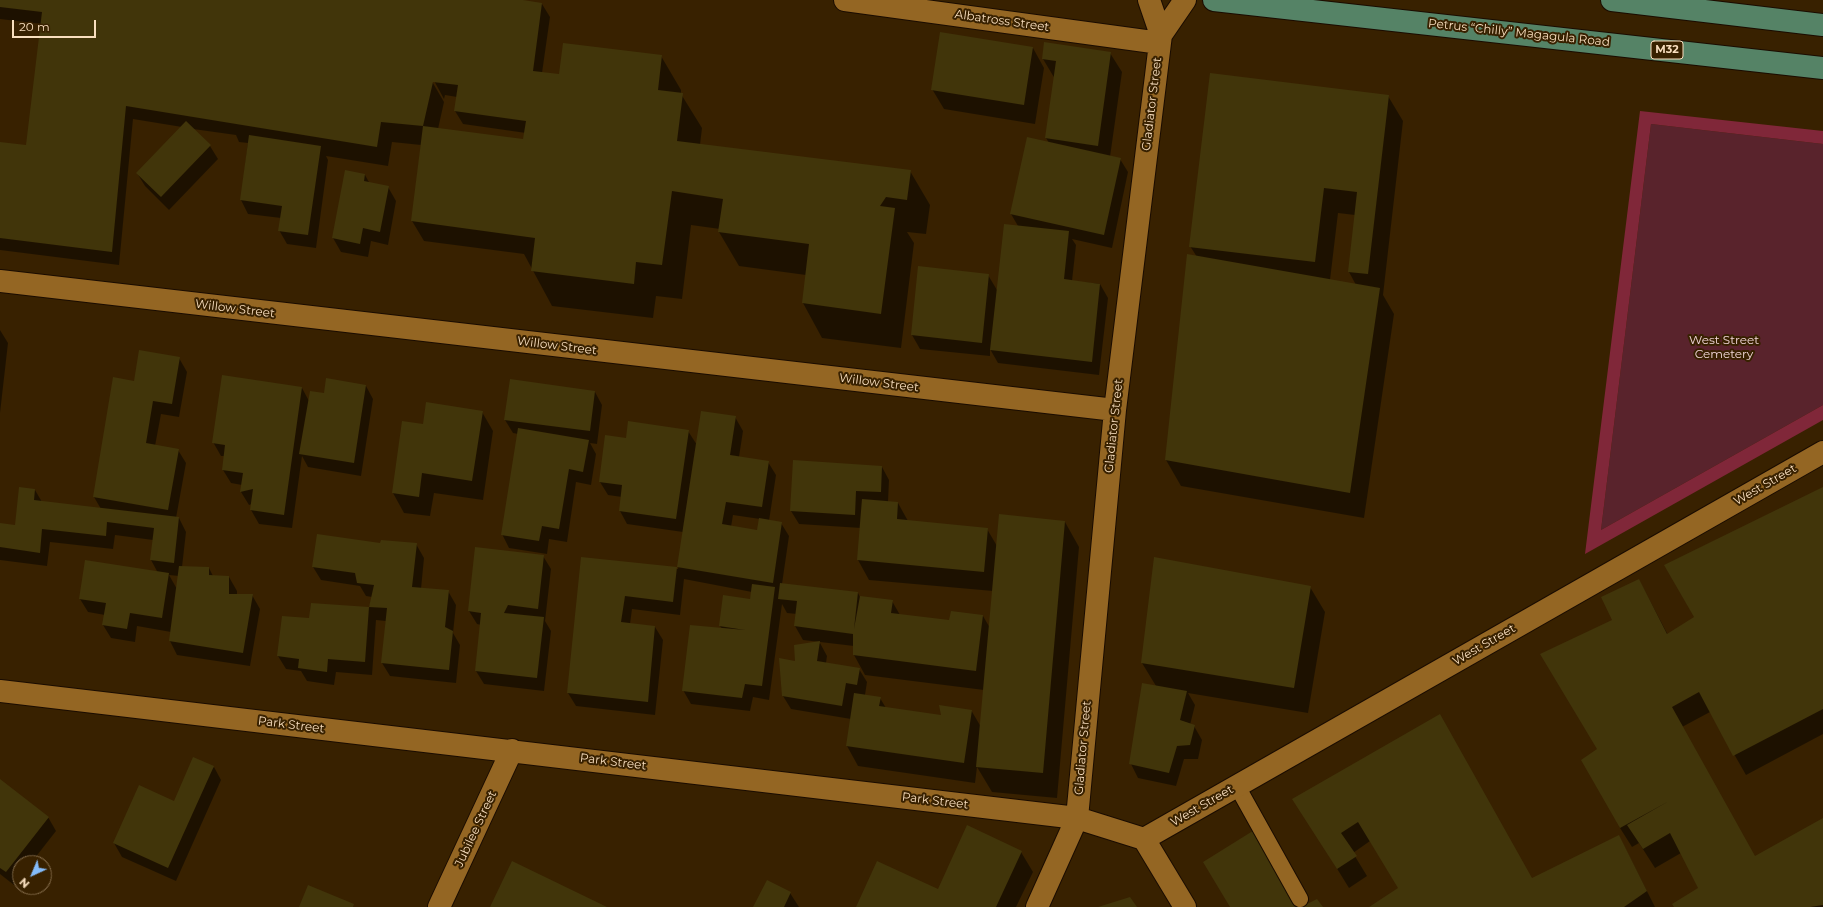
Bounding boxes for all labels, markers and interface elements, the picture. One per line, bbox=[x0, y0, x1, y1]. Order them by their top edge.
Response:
street label: Albatross Street bbox=[954, 7, 1050, 35]
scale bar bbox=[14, 12, 98, 38]
street label: Petrus “Chilly” Magagula Road bbox=[1427, 16, 1611, 50]
text: 20 m bbox=[19, 19, 50, 34]
road number: M32 bbox=[1651, 41, 1683, 59]
street label: Gladiator Street bbox=[1139, 56, 1165, 152]
street label: Willow Street bbox=[194, 297, 276, 321]
park label: West Street Cemetery bbox=[1689, 333, 1759, 361]
street label: Willow Street bbox=[516, 334, 598, 358]
street label: Willow Street bbox=[838, 371, 920, 395]
street label: Gladiator Street bbox=[1102, 378, 1126, 474]
street label: West Street bbox=[1731, 461, 1799, 509]
street label: West Street bbox=[1450, 621, 1518, 669]
street label: Gladiator Street bbox=[1072, 700, 1094, 796]
street label: Park Street bbox=[257, 714, 325, 736]
street label: Park Street bbox=[579, 751, 647, 773]
street label: West Street bbox=[1168, 782, 1236, 830]
street label: Jubilee Street bbox=[452, 789, 500, 869]
street label: Park Street bbox=[901, 790, 969, 812]
north arrow bbox=[12, 855, 52, 895]
text: N bbox=[16, 875, 32, 891]

